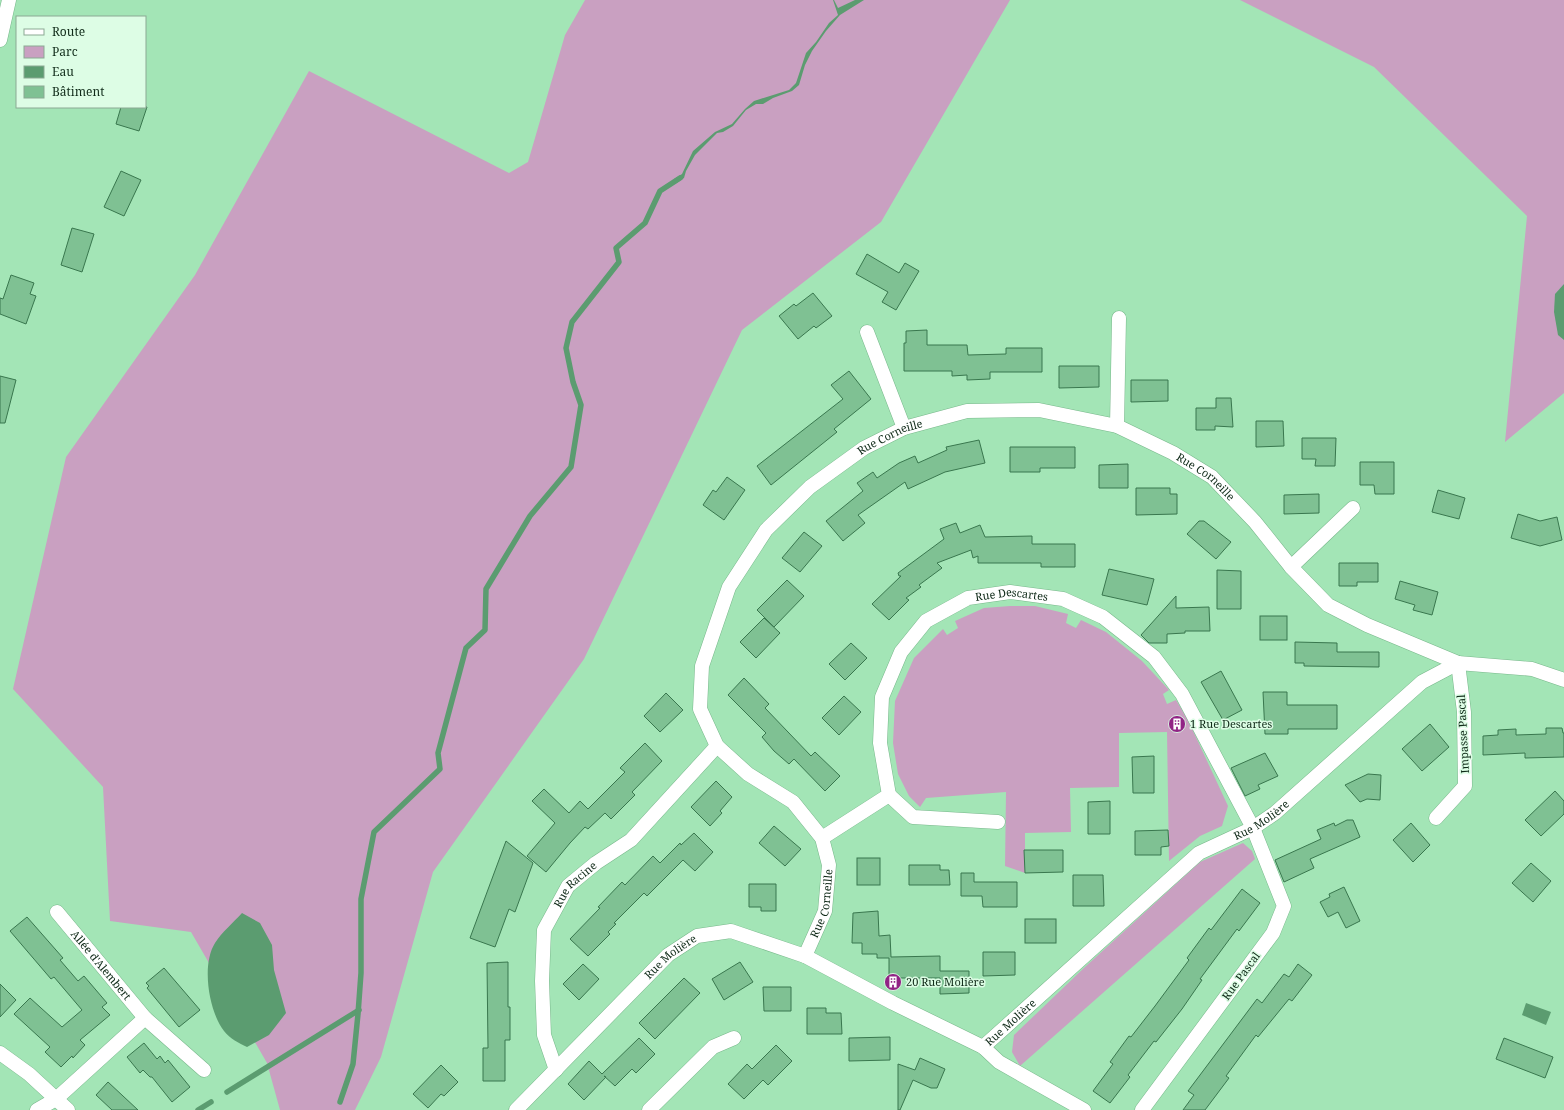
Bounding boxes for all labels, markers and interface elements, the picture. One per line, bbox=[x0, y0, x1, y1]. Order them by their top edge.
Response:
legend bbox=[16, 16, 146, 108]
text: Route bbox=[52, 23, 85, 40]
text: Parc bbox=[52, 43, 78, 60]
text: Eau bbox=[52, 63, 74, 80]
text: Bâtiment bbox=[52, 83, 104, 100]
street label: Rue Corneille bbox=[854, 415, 924, 458]
street label: Rue Corneille bbox=[1174, 449, 1239, 504]
street label: Rue Descartes bbox=[974, 584, 1049, 604]
street label: Impasse Pascal bbox=[1453, 694, 1472, 774]
building icon: 1 Rue Descartes bbox=[1167, 714, 1187, 734]
place label: 1 Rue Descartes bbox=[1190, 716, 1272, 731]
street label: Rue Molière bbox=[1231, 796, 1292, 843]
street label: Rue Racine bbox=[550, 858, 600, 910]
street label: Rue Corneille bbox=[806, 868, 836, 940]
street label: Allée d'Alembert bbox=[68, 927, 135, 1003]
street label: Rue Molière bbox=[641, 930, 699, 982]
street label: Rue Pascal bbox=[1218, 948, 1263, 1003]
building icon: 20 Rue Molière bbox=[883, 972, 903, 992]
place label: 20 Rue Molière bbox=[906, 974, 985, 989]
street label: Rue Molière bbox=[982, 995, 1039, 1049]

